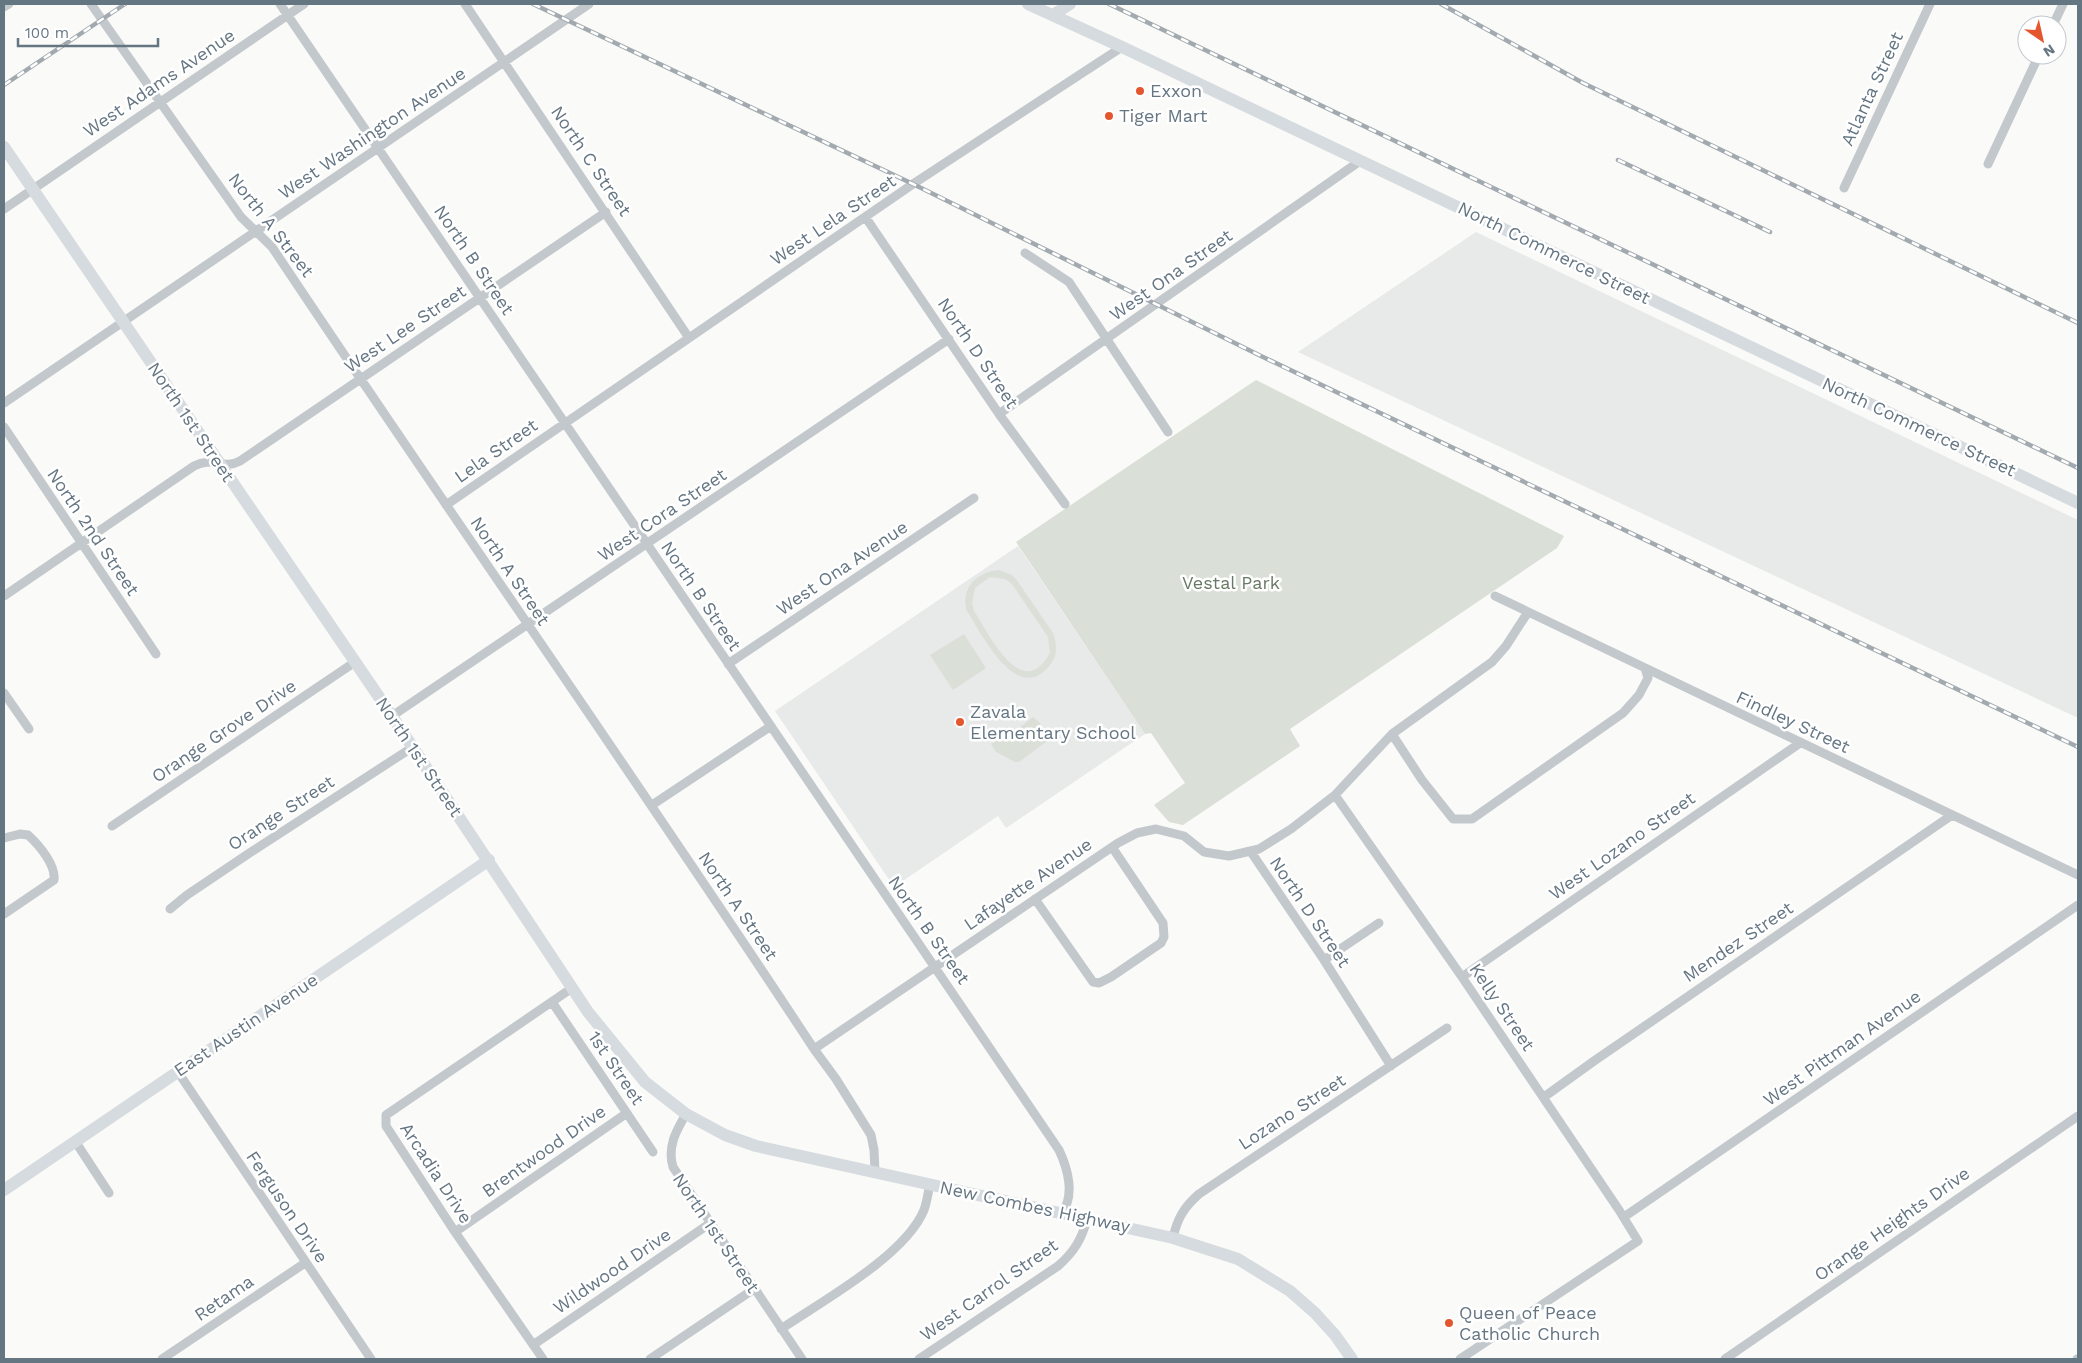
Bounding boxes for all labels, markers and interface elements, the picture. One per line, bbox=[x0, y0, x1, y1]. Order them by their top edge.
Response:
scale bar bbox=[18, 15, 158, 47]
north arrow bbox=[2017, 15, 2067, 65]
text: 100 m bbox=[25, 24, 69, 42]
street label: West Adams Avenue bbox=[79, 24, 239, 141]
street label: Atlanta Street bbox=[1836, 28, 1907, 149]
text: N bbox=[2040, 41, 2058, 60]
street label: West Washington Avenue bbox=[274, 62, 469, 203]
place label: Exxon bbox=[1150, 80, 1202, 101]
marker: Exxon bbox=[1134, 85, 1146, 97]
street label: North C Street bbox=[547, 102, 636, 220]
place label: Tiger Mart bbox=[1119, 105, 1208, 126]
marker: Tiger Mart bbox=[1103, 110, 1115, 122]
street label: North A Street bbox=[224, 168, 319, 281]
street label: West Lela Street bbox=[766, 170, 900, 269]
street label: North Commerce Street bbox=[1455, 197, 1654, 308]
street label: North B Street bbox=[430, 201, 519, 319]
street label: West Ona Street bbox=[1105, 224, 1236, 325]
street label: West Lee Street bbox=[340, 280, 470, 377]
street label: North D Street bbox=[934, 293, 1023, 412]
street label: North 1st Street bbox=[144, 358, 239, 486]
street label: North Commerce Street bbox=[1819, 372, 2020, 481]
street label: Lela Street bbox=[450, 414, 542, 487]
street label: North 2nd Street bbox=[43, 464, 144, 600]
street label: West Cora Street bbox=[593, 464, 730, 565]
street label: North A Street bbox=[466, 513, 555, 629]
street label: West Ona Avenue bbox=[772, 516, 911, 619]
street label: North B Street bbox=[657, 537, 746, 655]
park label: Vestal Park bbox=[1182, 572, 1280, 593]
street label: Orange Grove Drive bbox=[148, 675, 300, 787]
street label: Findley Street bbox=[1733, 686, 1854, 757]
street label: North 1st Street bbox=[372, 693, 467, 821]
place label: Zavala Elementary School bbox=[970, 701, 1136, 743]
marker: Zavala Elementary School bbox=[954, 716, 966, 728]
street label: Orange Street bbox=[224, 770, 338, 855]
street label: West Lozano Street bbox=[1545, 787, 1699, 904]
street label: Lafayette Avenue bbox=[960, 833, 1096, 934]
street label: North A Street bbox=[694, 848, 783, 964]
street label: North D Street bbox=[1266, 852, 1355, 971]
street label: North B Street bbox=[884, 871, 975, 988]
street label: Mendez Street bbox=[1679, 897, 1797, 986]
street label: Kelly Street bbox=[1465, 959, 1540, 1055]
street label: East Austin Avenue bbox=[170, 969, 322, 1081]
street label: West Pittman Avenue bbox=[1759, 985, 1925, 1110]
street label: 1st Street bbox=[584, 1027, 649, 1109]
street label: Lozano Street bbox=[1234, 1069, 1349, 1154]
street label: Brentwood Drive bbox=[478, 1100, 610, 1201]
street label: Arcadia Drive bbox=[396, 1118, 477, 1227]
street label: Ferguson Drive bbox=[242, 1147, 333, 1267]
street label: Orange Heights Drive bbox=[1810, 1162, 1973, 1285]
street label: North 1st Street bbox=[669, 1169, 764, 1297]
street label: New Combes Highway bbox=[938, 1176, 1133, 1237]
street label: Wildwood Drive bbox=[549, 1223, 675, 1318]
street label: West Carrol Street bbox=[916, 1234, 1062, 1345]
street label: Retama bbox=[190, 1270, 257, 1325]
place label: Queen of Peace Catholic Church bbox=[1459, 1302, 1600, 1344]
marker: Queen of Peace Catholic Church bbox=[1443, 1317, 1455, 1329]

